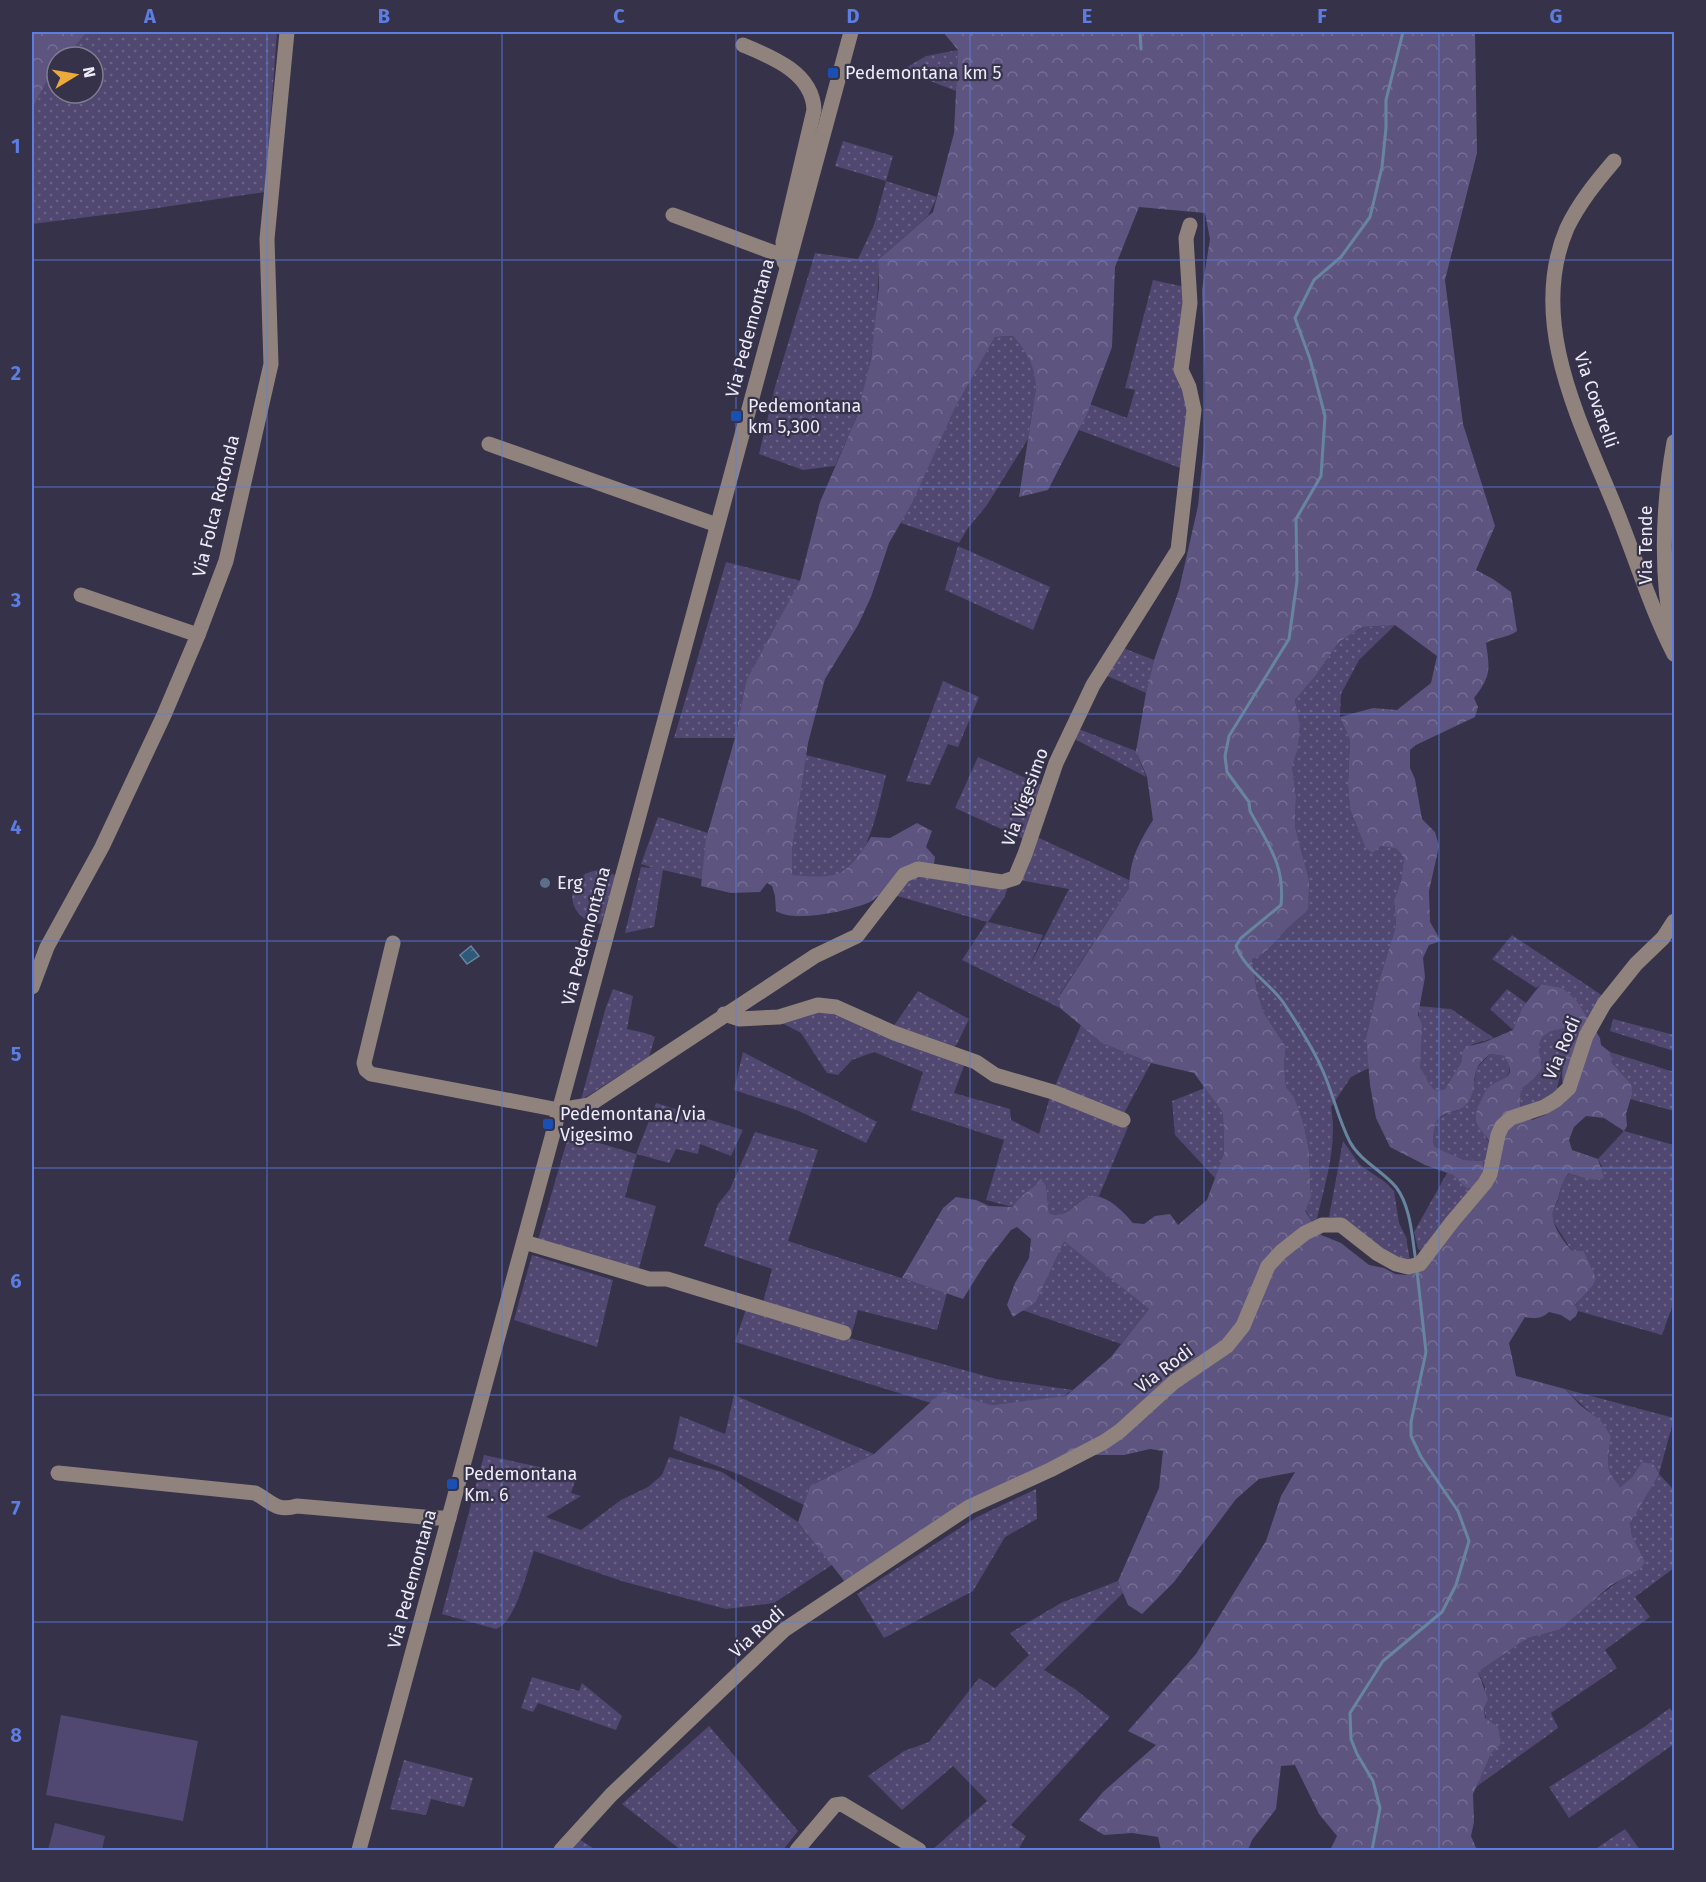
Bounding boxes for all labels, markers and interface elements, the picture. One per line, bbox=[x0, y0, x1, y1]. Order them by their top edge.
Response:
text: A bbox=[143, 4, 157, 28]
text: B bbox=[378, 4, 390, 28]
text: C bbox=[613, 4, 625, 28]
text: D bbox=[846, 4, 860, 28]
text: E bbox=[1082, 4, 1092, 28]
text: F bbox=[1317, 4, 1327, 28]
text: G bbox=[1550, 4, 1562, 28]
north arrow bbox=[45, 45, 105, 105]
place label: Pedemontana km 5 bbox=[845, 62, 1002, 84]
text: N bbox=[79, 65, 100, 79]
marker: Pedemontana km 5 bbox=[826, 66, 840, 80]
text: 1 bbox=[11, 134, 21, 158]
street label: Via Pedemontana bbox=[721, 256, 779, 400]
street label: Via Covarelli bbox=[1569, 349, 1623, 451]
text: 2 bbox=[11, 361, 21, 385]
place label: Pedemontana km 5,300 bbox=[748, 395, 861, 438]
marker: Pedemontana km 5,300 bbox=[729, 409, 743, 423]
street label: Via Folca Rotonda bbox=[188, 433, 244, 579]
street label: Via Tende bbox=[1635, 506, 1657, 584]
text: 3 bbox=[10, 588, 21, 612]
street label: Via Vigesimo bbox=[997, 745, 1053, 849]
text: 4 bbox=[10, 815, 22, 839]
street label: Via Pedemontana bbox=[557, 864, 615, 1008]
place label: Erg bbox=[557, 872, 583, 894]
marker: Erg bbox=[538, 876, 552, 890]
street label: Via Rodi bbox=[1539, 1013, 1585, 1083]
text: 5 bbox=[11, 1042, 22, 1066]
place label: Pedemontana/via Vigesimo bbox=[560, 1103, 706, 1146]
marker: Pedemontana/via Vigesimo bbox=[541, 1117, 555, 1131]
text: 6 bbox=[10, 1269, 22, 1293]
street label: Via Rodi bbox=[1131, 1340, 1197, 1398]
place label: Pedemontana Km. 6 bbox=[464, 1463, 577, 1506]
marker: Pedemontana Km. 6 bbox=[445, 1477, 459, 1491]
text: 7 bbox=[11, 1496, 21, 1520]
street label: Via Pedemontana bbox=[383, 1507, 441, 1651]
street label: Via Rodi bbox=[725, 1602, 789, 1662]
text: 8 bbox=[10, 1723, 22, 1747]

